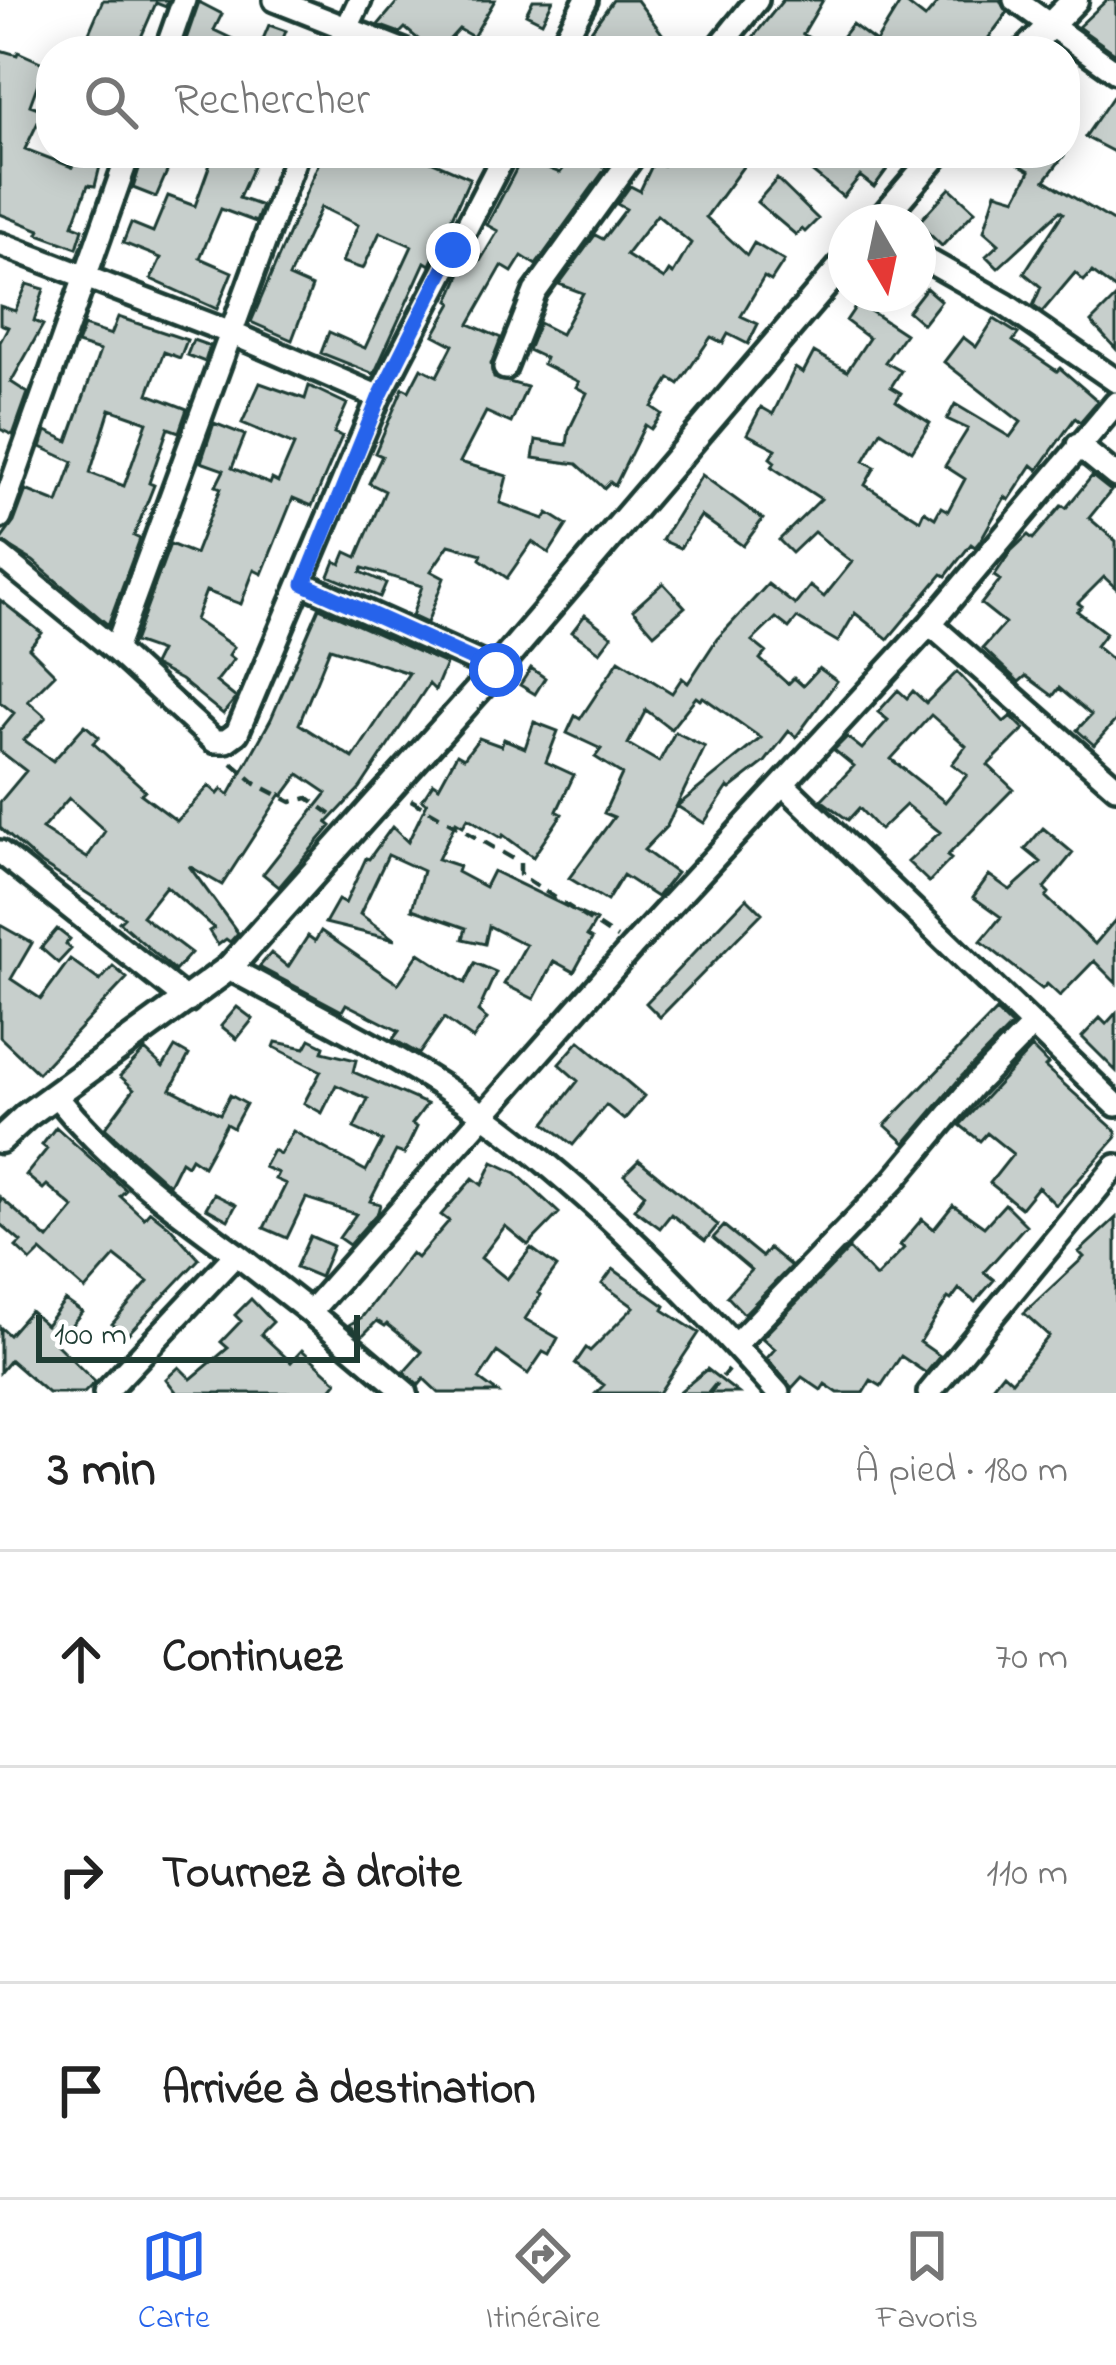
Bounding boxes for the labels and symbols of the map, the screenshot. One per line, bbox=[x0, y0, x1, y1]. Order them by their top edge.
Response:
north arrow bbox=[828, 204, 936, 312]
route end bbox=[426, 223, 480, 277]
route start bbox=[469, 643, 523, 697]
scale bar bbox=[36, 1309, 360, 1362]

